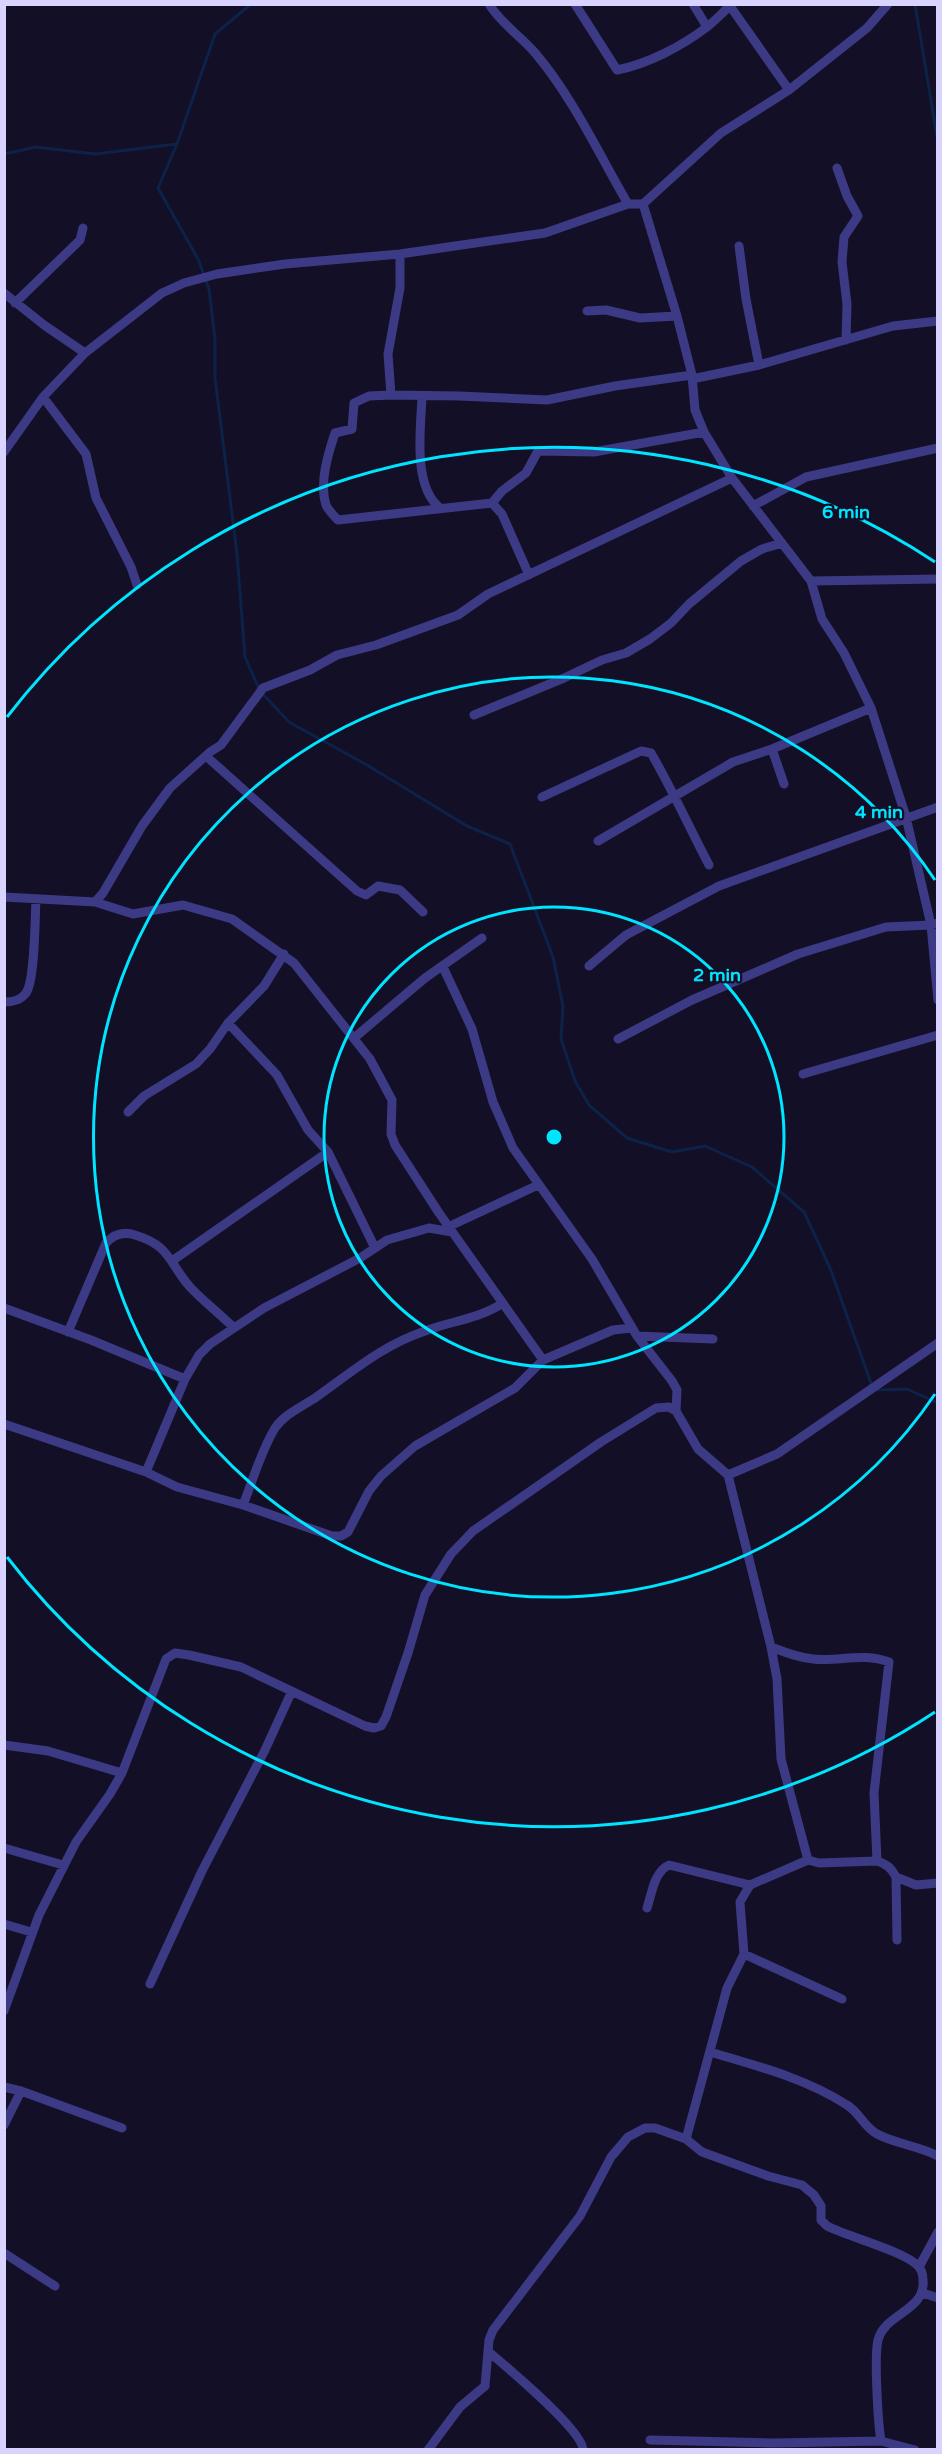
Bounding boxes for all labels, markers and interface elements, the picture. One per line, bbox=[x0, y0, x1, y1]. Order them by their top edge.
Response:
text: 6 min bbox=[822, 501, 870, 523]
text: 4 min bbox=[855, 801, 903, 823]
text: 2 min bbox=[693, 964, 741, 986]
centre of rings bbox=[544, 1127, 564, 1147]

